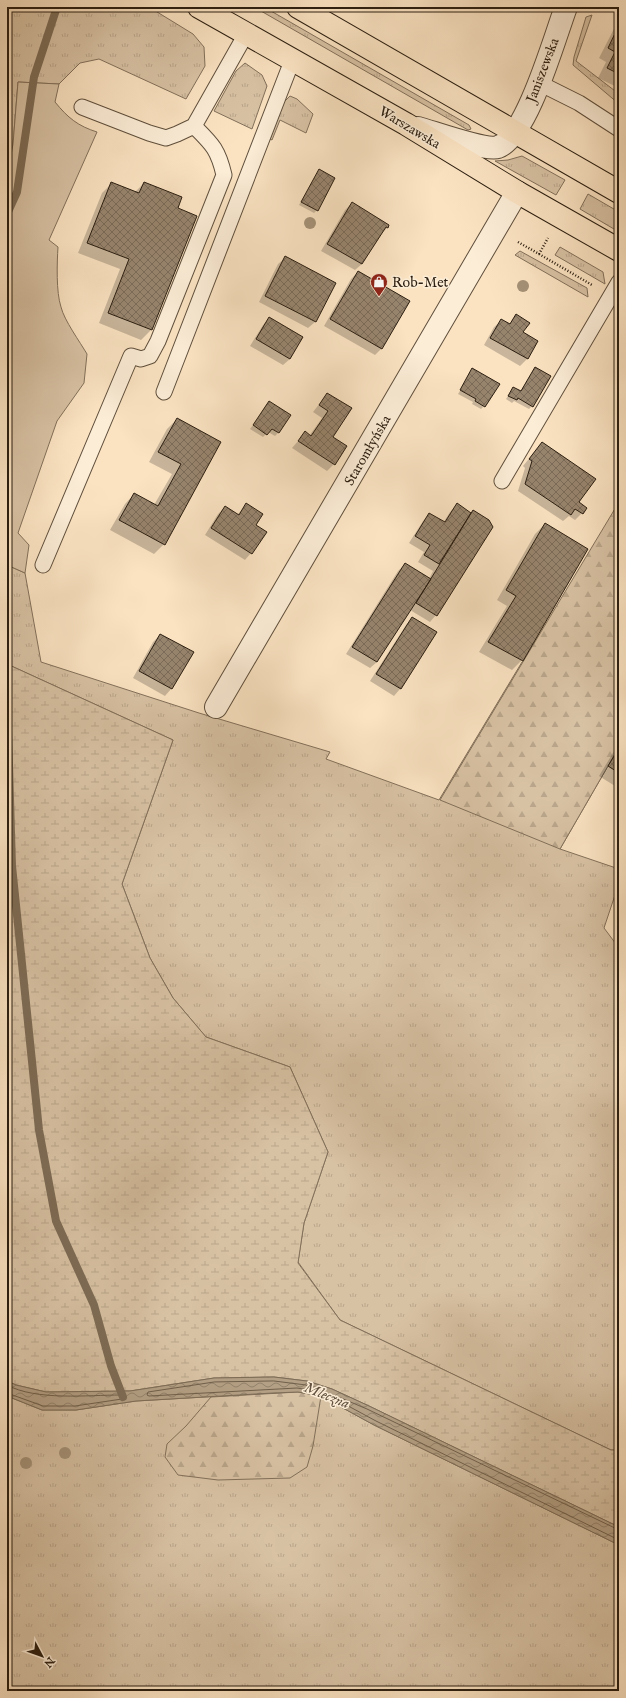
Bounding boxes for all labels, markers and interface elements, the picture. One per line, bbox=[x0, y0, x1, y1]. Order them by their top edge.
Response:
street label: Janiszewska bbox=[522, 34, 564, 107]
street label: Warszawska bbox=[375, 102, 444, 154]
shop icon: Rob-Met bbox=[369, 272, 389, 297]
place label: Rob-Met bbox=[392, 274, 449, 292]
street label: Staromłyńska bbox=[341, 411, 396, 489]
water label: Mleczna bbox=[301, 1378, 353, 1413]
north arrow bbox=[22, 1636, 62, 1676]
text: N bbox=[40, 1653, 58, 1670]

